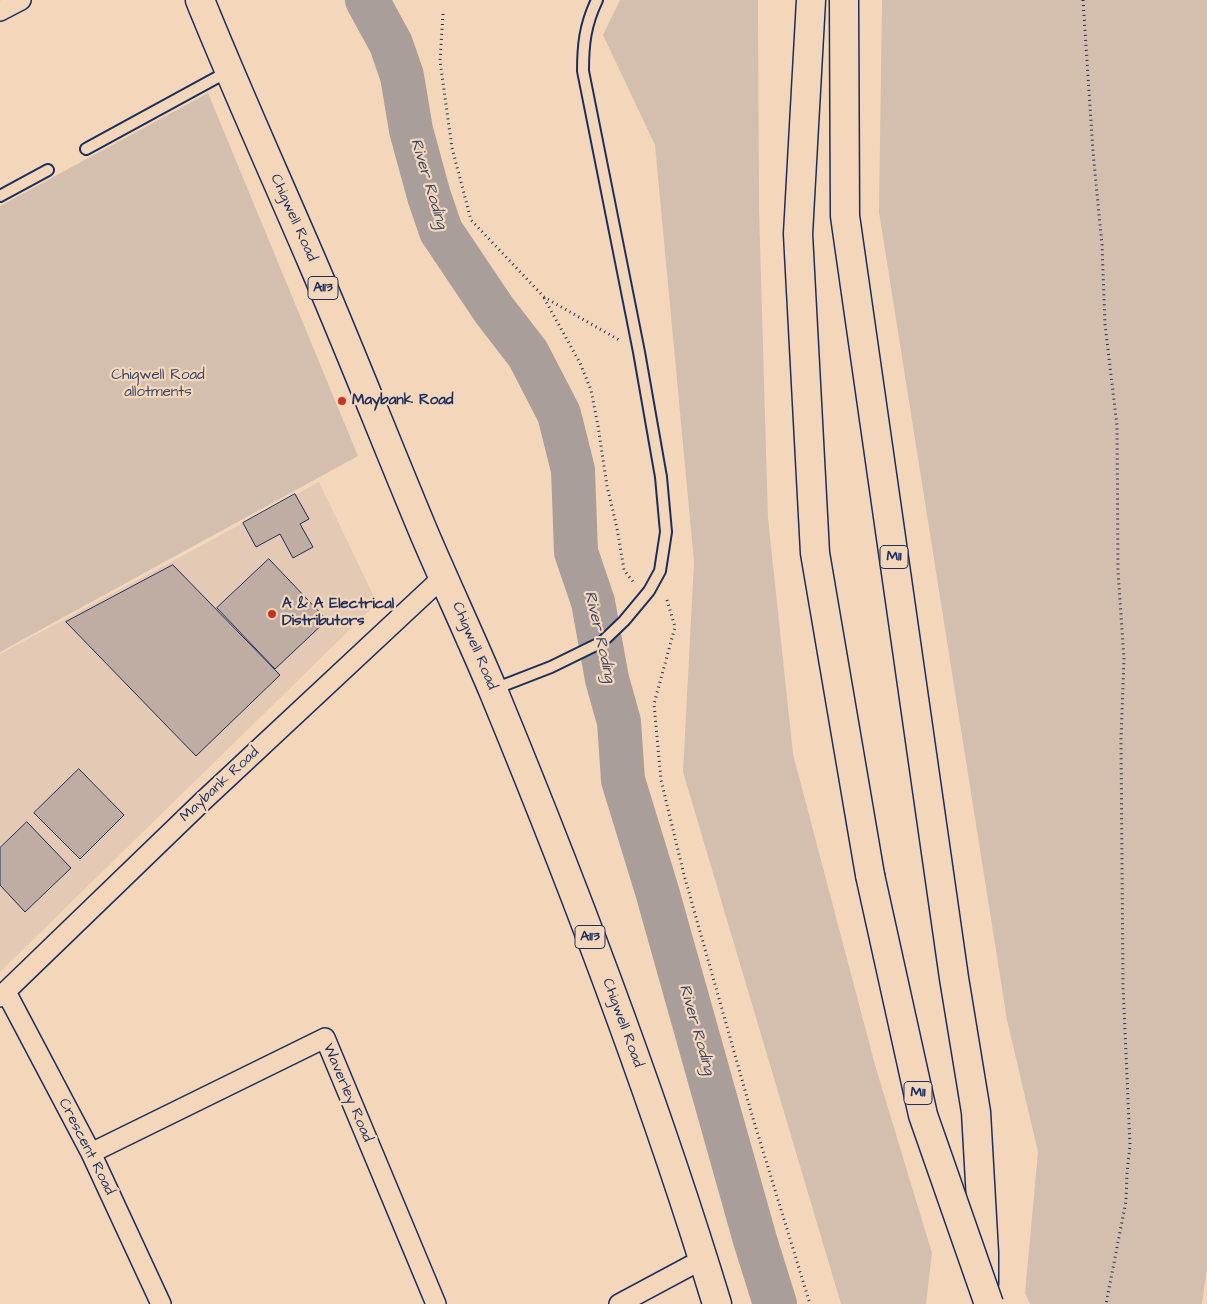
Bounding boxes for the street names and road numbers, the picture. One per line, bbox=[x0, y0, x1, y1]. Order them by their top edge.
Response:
street label: Chigwell Road bbox=[266, 172, 320, 264]
road number: A113 bbox=[308, 276, 338, 300]
road number: M11 bbox=[880, 546, 908, 568]
street label: Chigwell Road bbox=[447, 599, 501, 693]
street label: Maybank Road bbox=[177, 744, 263, 826]
road number: A113 bbox=[575, 926, 605, 949]
street label: Chigwell Road bbox=[598, 976, 646, 1070]
street label: Waverley Road bbox=[318, 1041, 376, 1145]
road number: M11 bbox=[904, 1082, 932, 1104]
street label: Crescent Road bbox=[54, 1096, 118, 1198]

